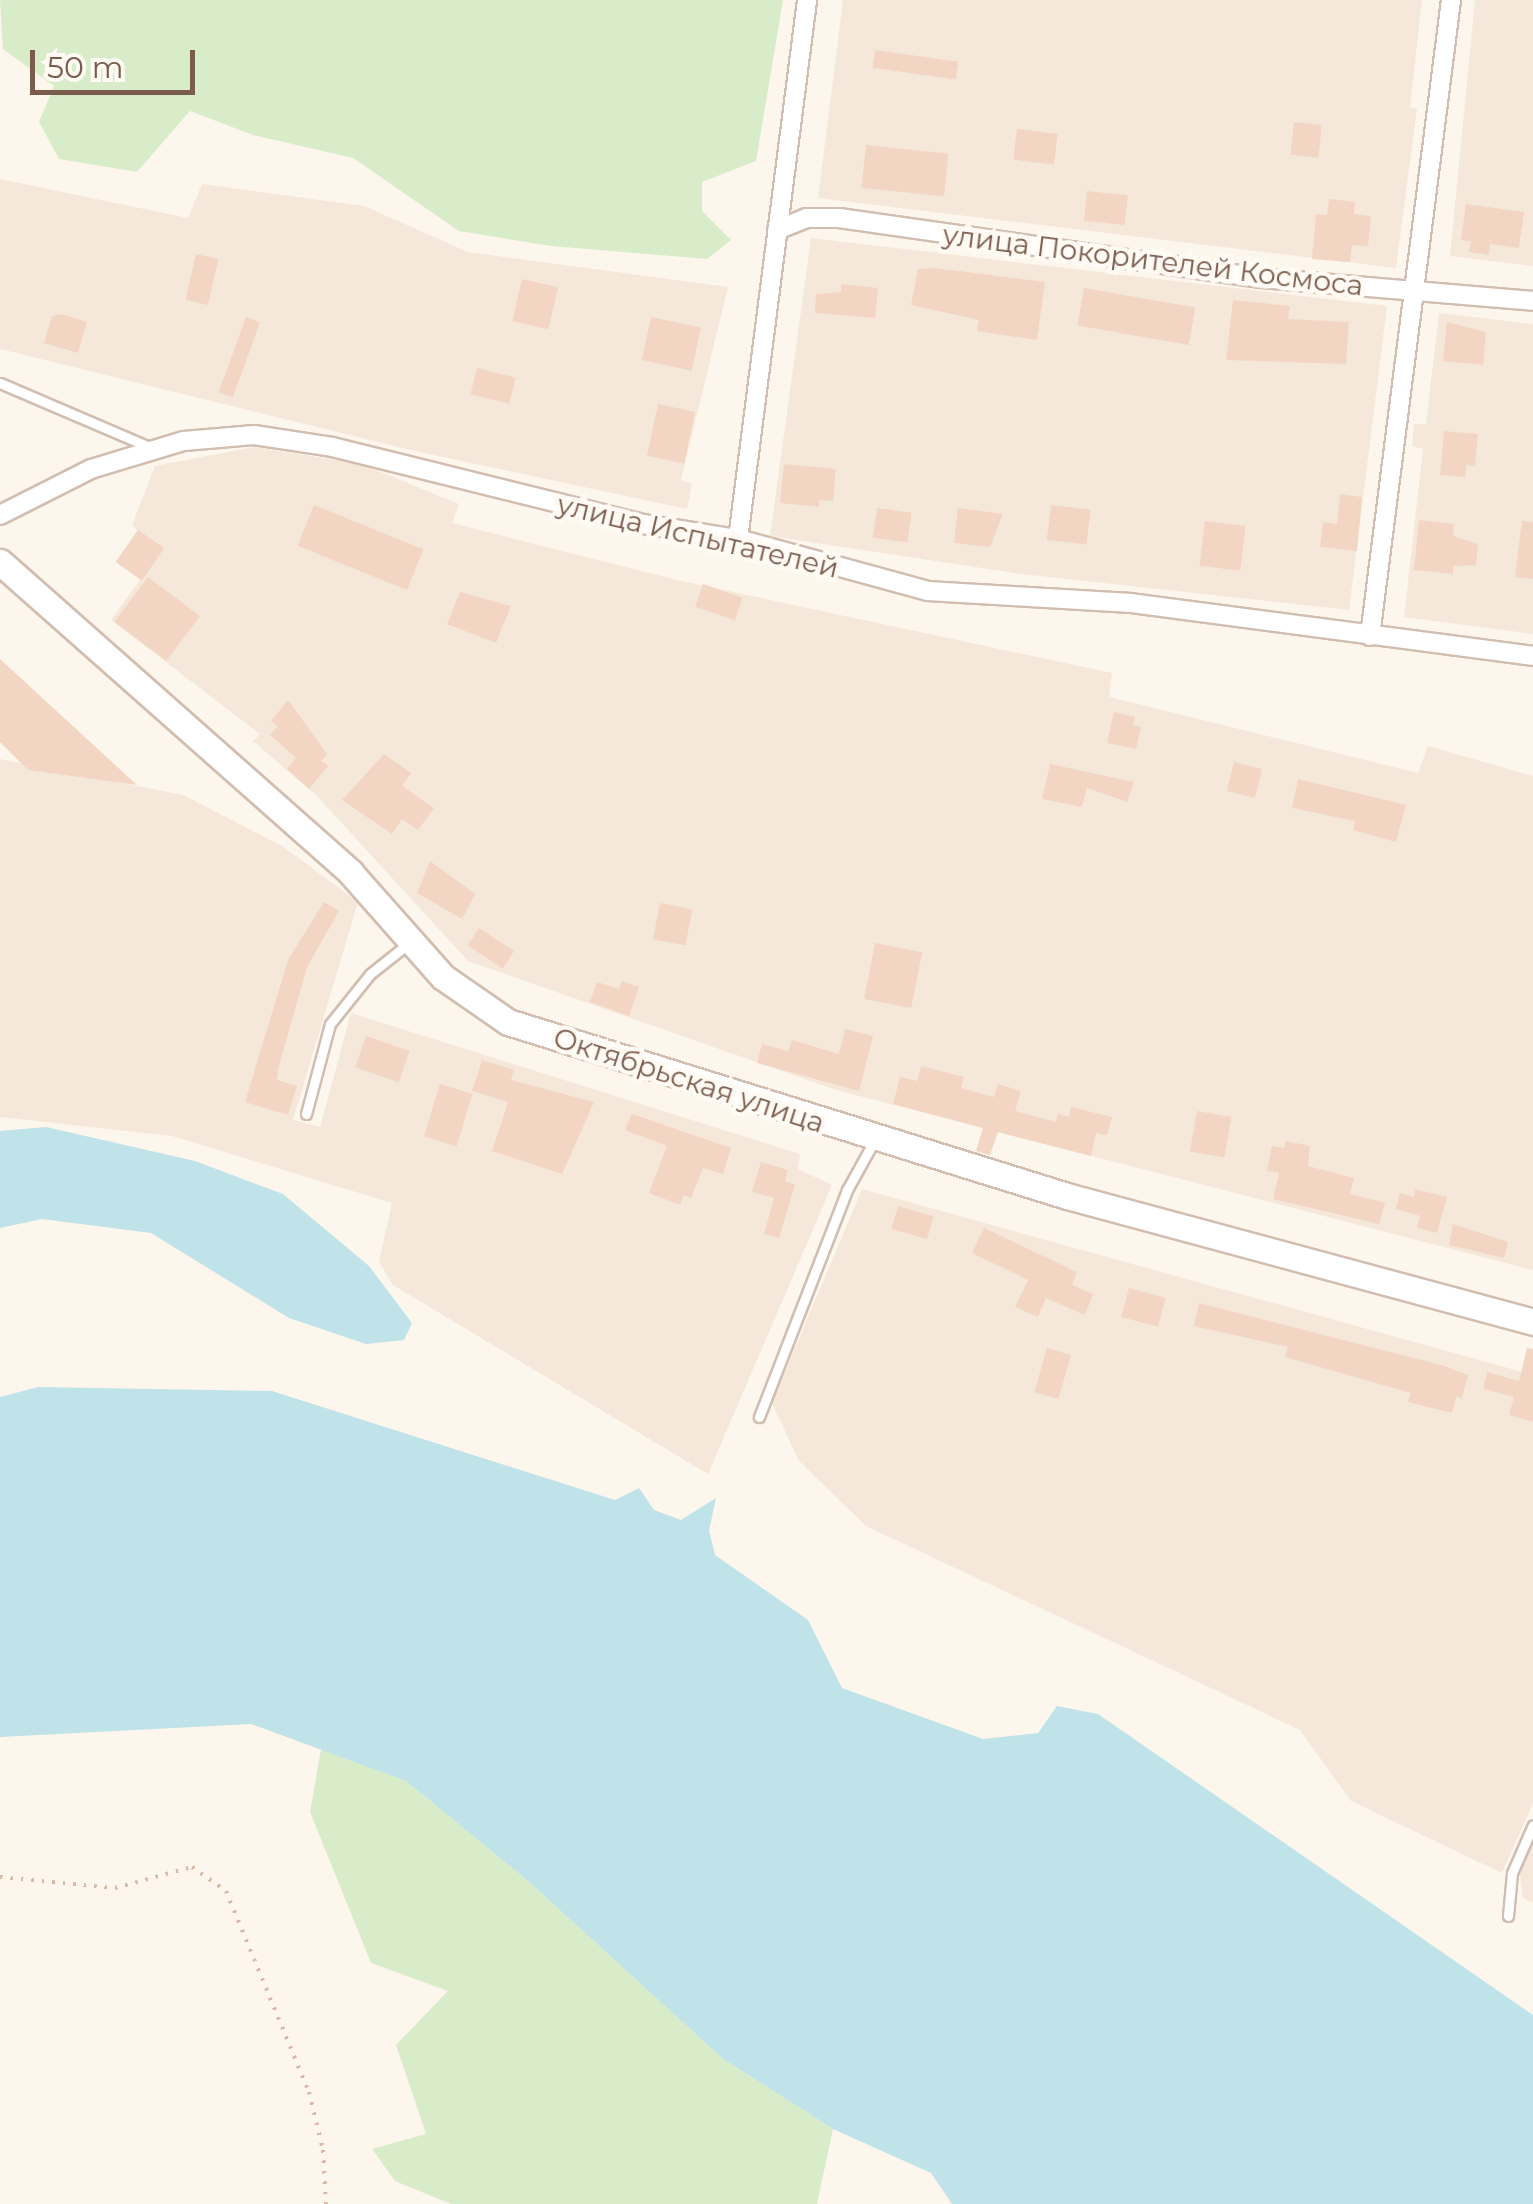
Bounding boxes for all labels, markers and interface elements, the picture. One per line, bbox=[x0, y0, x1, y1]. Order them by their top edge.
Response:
scale bar bbox=[35, 30, 200, 92]
text: 50 m bbox=[47, 49, 124, 86]
street label: улица Покорителей Космоса bbox=[941, 218, 1365, 302]
street label: улица Испытателей bbox=[554, 487, 842, 585]
street label: Октябрьская улица bbox=[549, 1020, 829, 1140]

